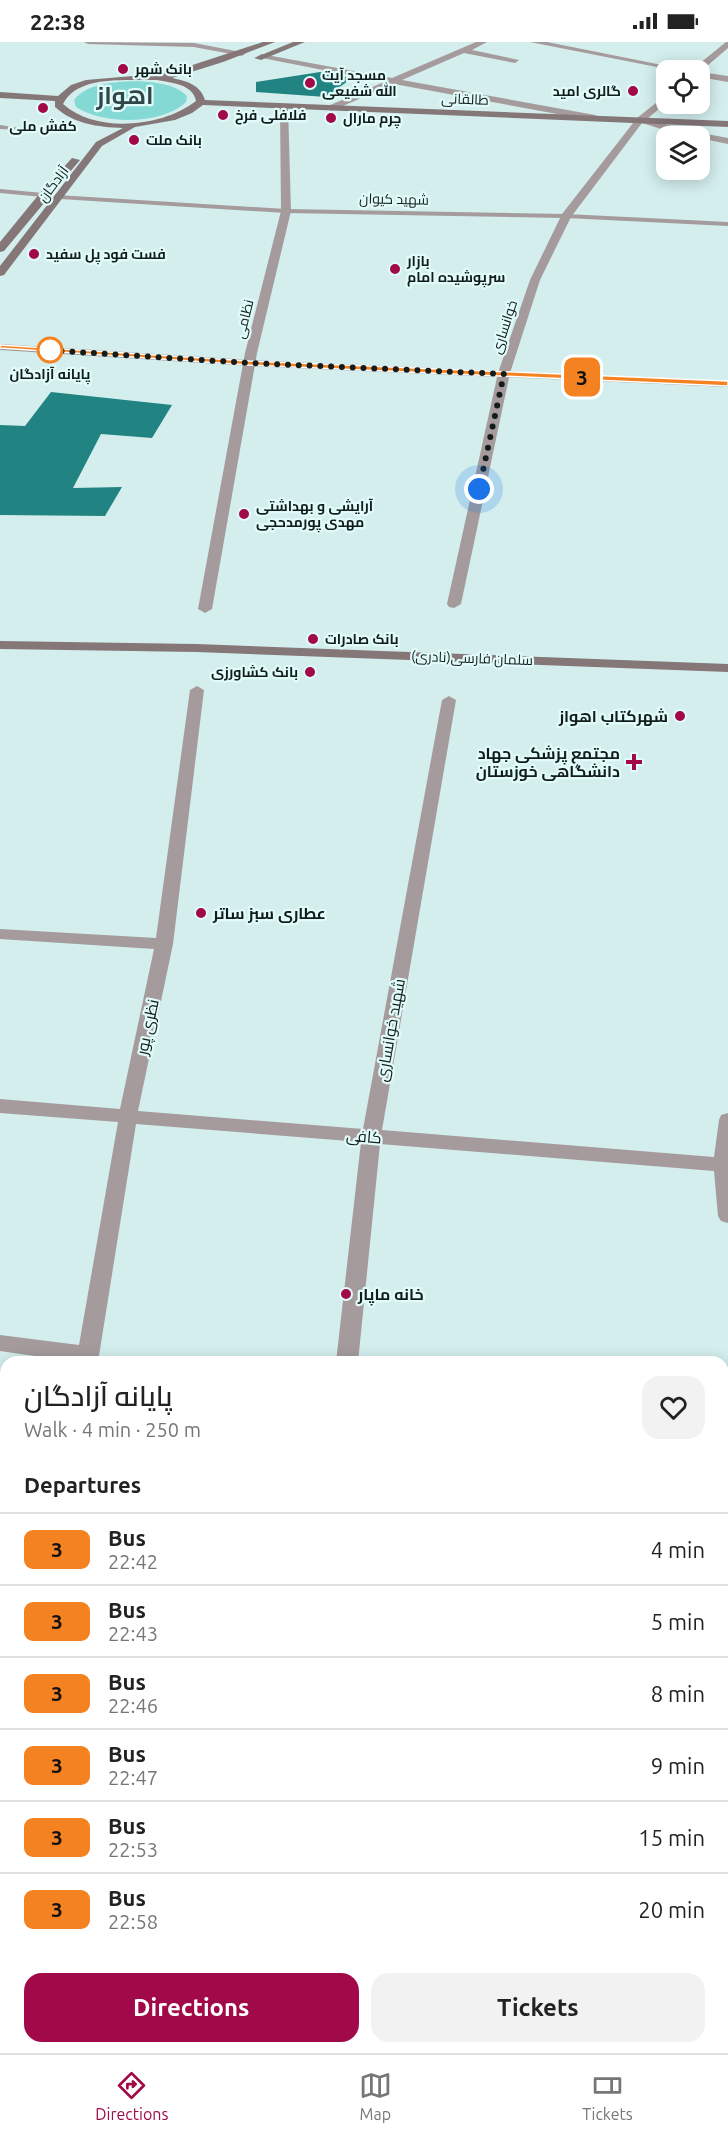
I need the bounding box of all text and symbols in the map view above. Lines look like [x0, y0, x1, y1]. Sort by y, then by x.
text: 22:38 [30, 9, 85, 34]
map controls [656, 60, 710, 180]
button: locate [656, 60, 710, 114]
place label: بانک شهر [134, 61, 192, 78]
marker: بانک شهر [116, 62, 130, 76]
place label: مسجد آیت الله شفیعی [322, 67, 397, 100]
marker: مسجد آیت الله شفیعی [303, 76, 317, 90]
district label: اهواز [96, 82, 153, 110]
place label: گالری امید [553, 83, 621, 100]
marker: گالری امید [626, 84, 640, 98]
street label: طالقانی [441, 90, 489, 108]
marker: کفش ملی [36, 101, 50, 115]
place label: فلافلی فرخ [235, 107, 307, 125]
marker: فلافلی فرخ [216, 108, 230, 122]
place label: چرم مارال [343, 110, 401, 129]
marker: چرم مارال [324, 111, 338, 125]
place label: کفش ملی [9, 118, 77, 135]
button: layers [656, 126, 710, 180]
place label: بانک ملت [146, 132, 202, 148]
marker: بانک ملت [127, 133, 141, 147]
street label: آزادگان [34, 163, 72, 205]
street label: شهید کیوان [359, 190, 429, 208]
place label: فست فود پل سفید [46, 246, 166, 265]
marker: فست فود پل سفید [27, 247, 41, 261]
place label: بازار سرپوشیده امام [406, 253, 505, 288]
marker: بازار سرپوشیده امام [388, 262, 402, 276]
street label: نظامی [231, 298, 257, 340]
street label: خوانساری [488, 298, 520, 356]
marker: پایانه آزادگان [37, 337, 63, 363]
line badge: 3 [562, 358, 602, 396]
text: 3 [576, 365, 588, 389]
place label: پایانه آزادگان [10, 366, 90, 385]
your location [464, 474, 494, 504]
place label: آرایشی و بهداشتی مهدی پورمدحجی [256, 498, 374, 533]
marker: آرایشی و بهداشتی مهدی پورمدحجی [237, 507, 251, 521]
place label: بانک صادرات [325, 631, 399, 647]
marker: بانک صادرات [306, 632, 320, 646]
street label: سلمان فارسی(نادری) [411, 648, 533, 668]
place label: بانک کشاورزی [211, 664, 298, 681]
marker: بانک کشاورزی [303, 665, 317, 679]
place label: شهرکتاب اهواز [558, 707, 668, 726]
marker: شهرکتاب اهواز [673, 709, 687, 723]
place label: مجتمع پزشکی جهاد دانشگاهی خوزستان [476, 744, 620, 781]
marker: مجتمع پزشکی جهاد دانشگاهی خوزستان [625, 753, 643, 771]
place label: عطاری سبز ساتر [212, 904, 326, 923]
marker: عطاری سبز ساتر [194, 906, 208, 920]
street label: شهید خوانساری [372, 977, 410, 1083]
street label: نظری پور [132, 997, 165, 1058]
street label: کافی [345, 1125, 382, 1149]
place label: خانه ماپار [357, 1285, 424, 1306]
marker: خانه ماپار [339, 1287, 353, 1301]
button: heart [642, 1376, 705, 1439]
text: پایانه آزادگان [24, 1380, 173, 1411]
text: Walk · 4 min · 250 m [24, 1418, 201, 1441]
text: Departures [24, 1472, 141, 1497]
text: Bus [108, 1525, 146, 1550]
text: 3 [51, 1537, 63, 1561]
text: 4 min [651, 1537, 705, 1562]
text: 22:42 [108, 1550, 158, 1573]
text: Bus [108, 1597, 146, 1622]
text: 3 [51, 1609, 63, 1633]
text: 5 min [651, 1609, 705, 1634]
text: 22:43 [108, 1622, 158, 1645]
text: Bus [108, 1669, 146, 1694]
text: 3 [51, 1681, 63, 1705]
text: 8 min [651, 1681, 705, 1706]
text: 22:46 [108, 1694, 158, 1717]
text: Bus [108, 1741, 146, 1766]
text: 3 [51, 1753, 63, 1777]
text: 9 min [651, 1753, 705, 1778]
text: 22:47 [108, 1766, 158, 1789]
text: Bus [108, 1813, 146, 1838]
text: 3 [51, 1825, 63, 1849]
text: 15 min [638, 1825, 705, 1850]
text: 22:53 [108, 1838, 158, 1861]
text: Bus [108, 1885, 146, 1910]
text: 3 [51, 1897, 63, 1921]
text: 20 min [638, 1897, 705, 1922]
text: 22:58 [108, 1910, 158, 1933]
button: Directions [24, 1973, 359, 2042]
button: Tickets [371, 1973, 705, 2042]
tab: Directions [95, 2069, 168, 2123]
tab: Map [359, 2069, 392, 2123]
tab: Tickets [582, 2069, 633, 2123]

